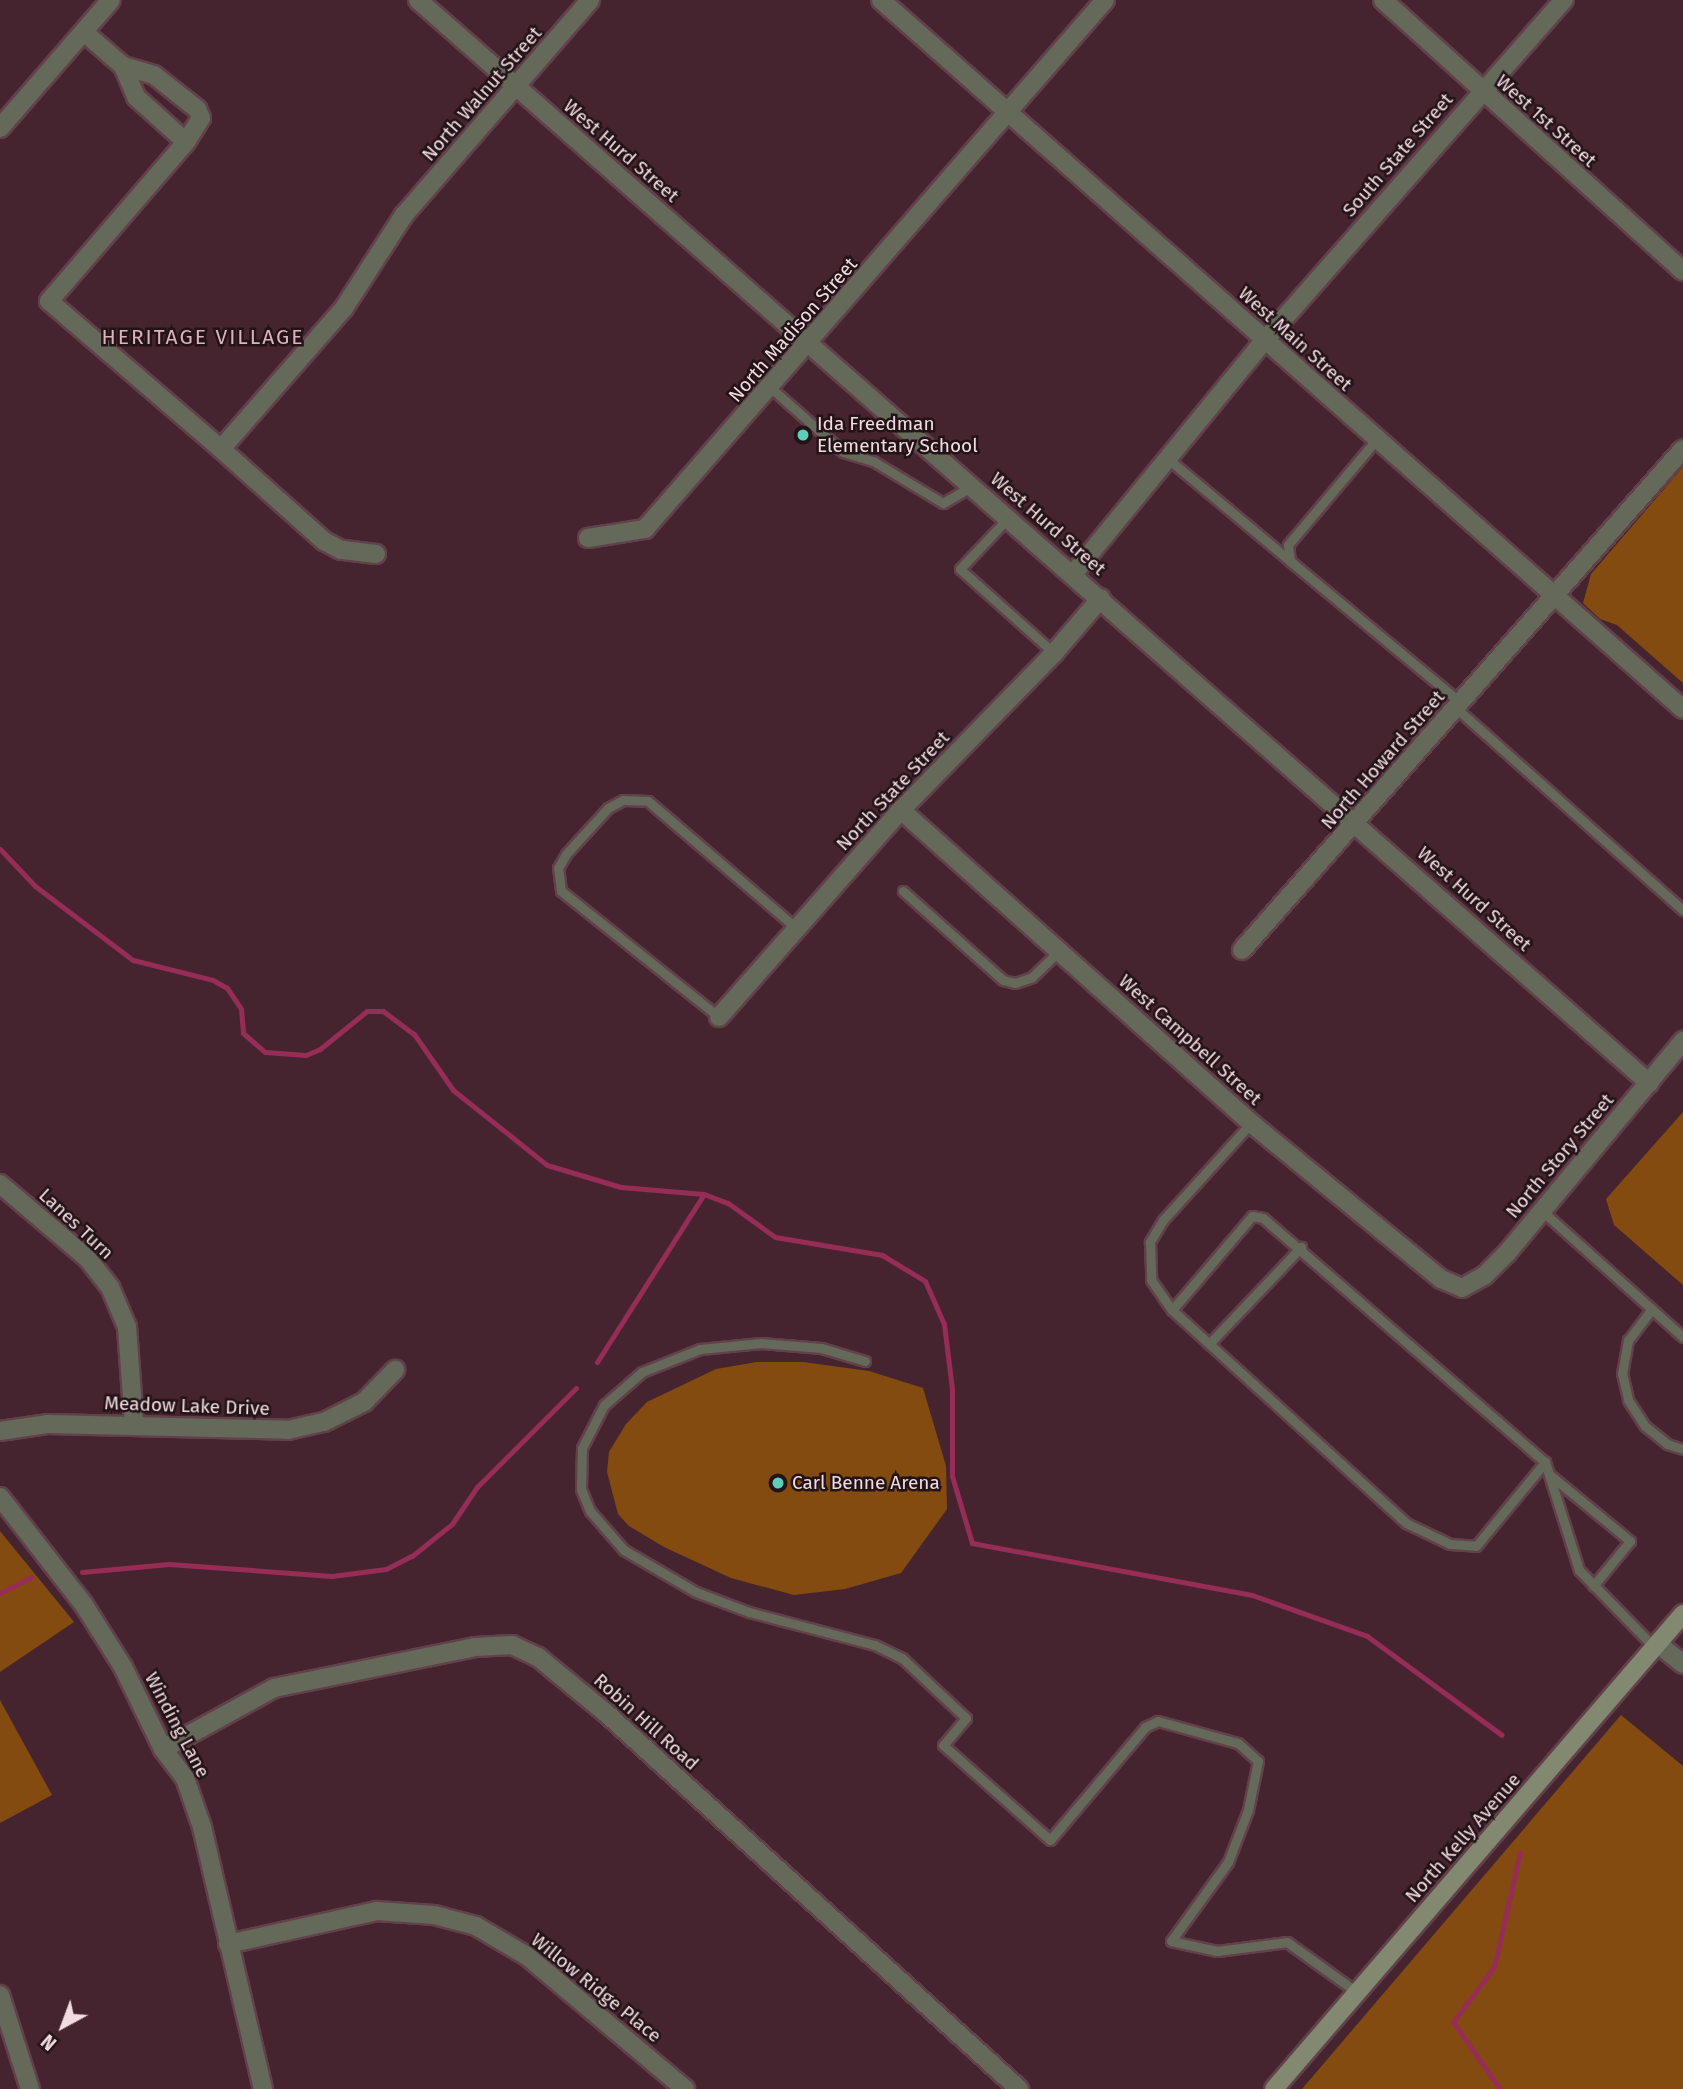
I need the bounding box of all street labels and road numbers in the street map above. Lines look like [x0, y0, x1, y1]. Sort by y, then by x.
street label: North Walnut Street [417, 22, 547, 166]
street label: West 1st Street [1491, 70, 1601, 172]
street label: South State Street [1338, 88, 1458, 222]
street label: West Hurd Street [559, 95, 683, 207]
street label: North Madison Street [724, 253, 862, 407]
street label: West Main Street [1234, 282, 1356, 396]
street label: West Hurd Street [986, 468, 1110, 580]
street label: North Howard Street [1316, 686, 1450, 834]
street label: North State Street [832, 726, 954, 856]
street label: West Hurd Street [1412, 842, 1536, 956]
street label: West Campbell Street [1114, 970, 1266, 1110]
street label: North Story Street [1501, 1089, 1619, 1223]
street label: Lanes Turn [34, 1184, 118, 1264]
street label: Meadow Lake Drive [104, 1392, 270, 1420]
street label: Winding Lane [140, 1668, 214, 1782]
street label: Robin Hill Road [589, 1669, 703, 1775]
street label: North Kelly Avenue [1401, 1769, 1525, 1907]
street label: Willow Ridge Place [526, 1929, 666, 2047]

